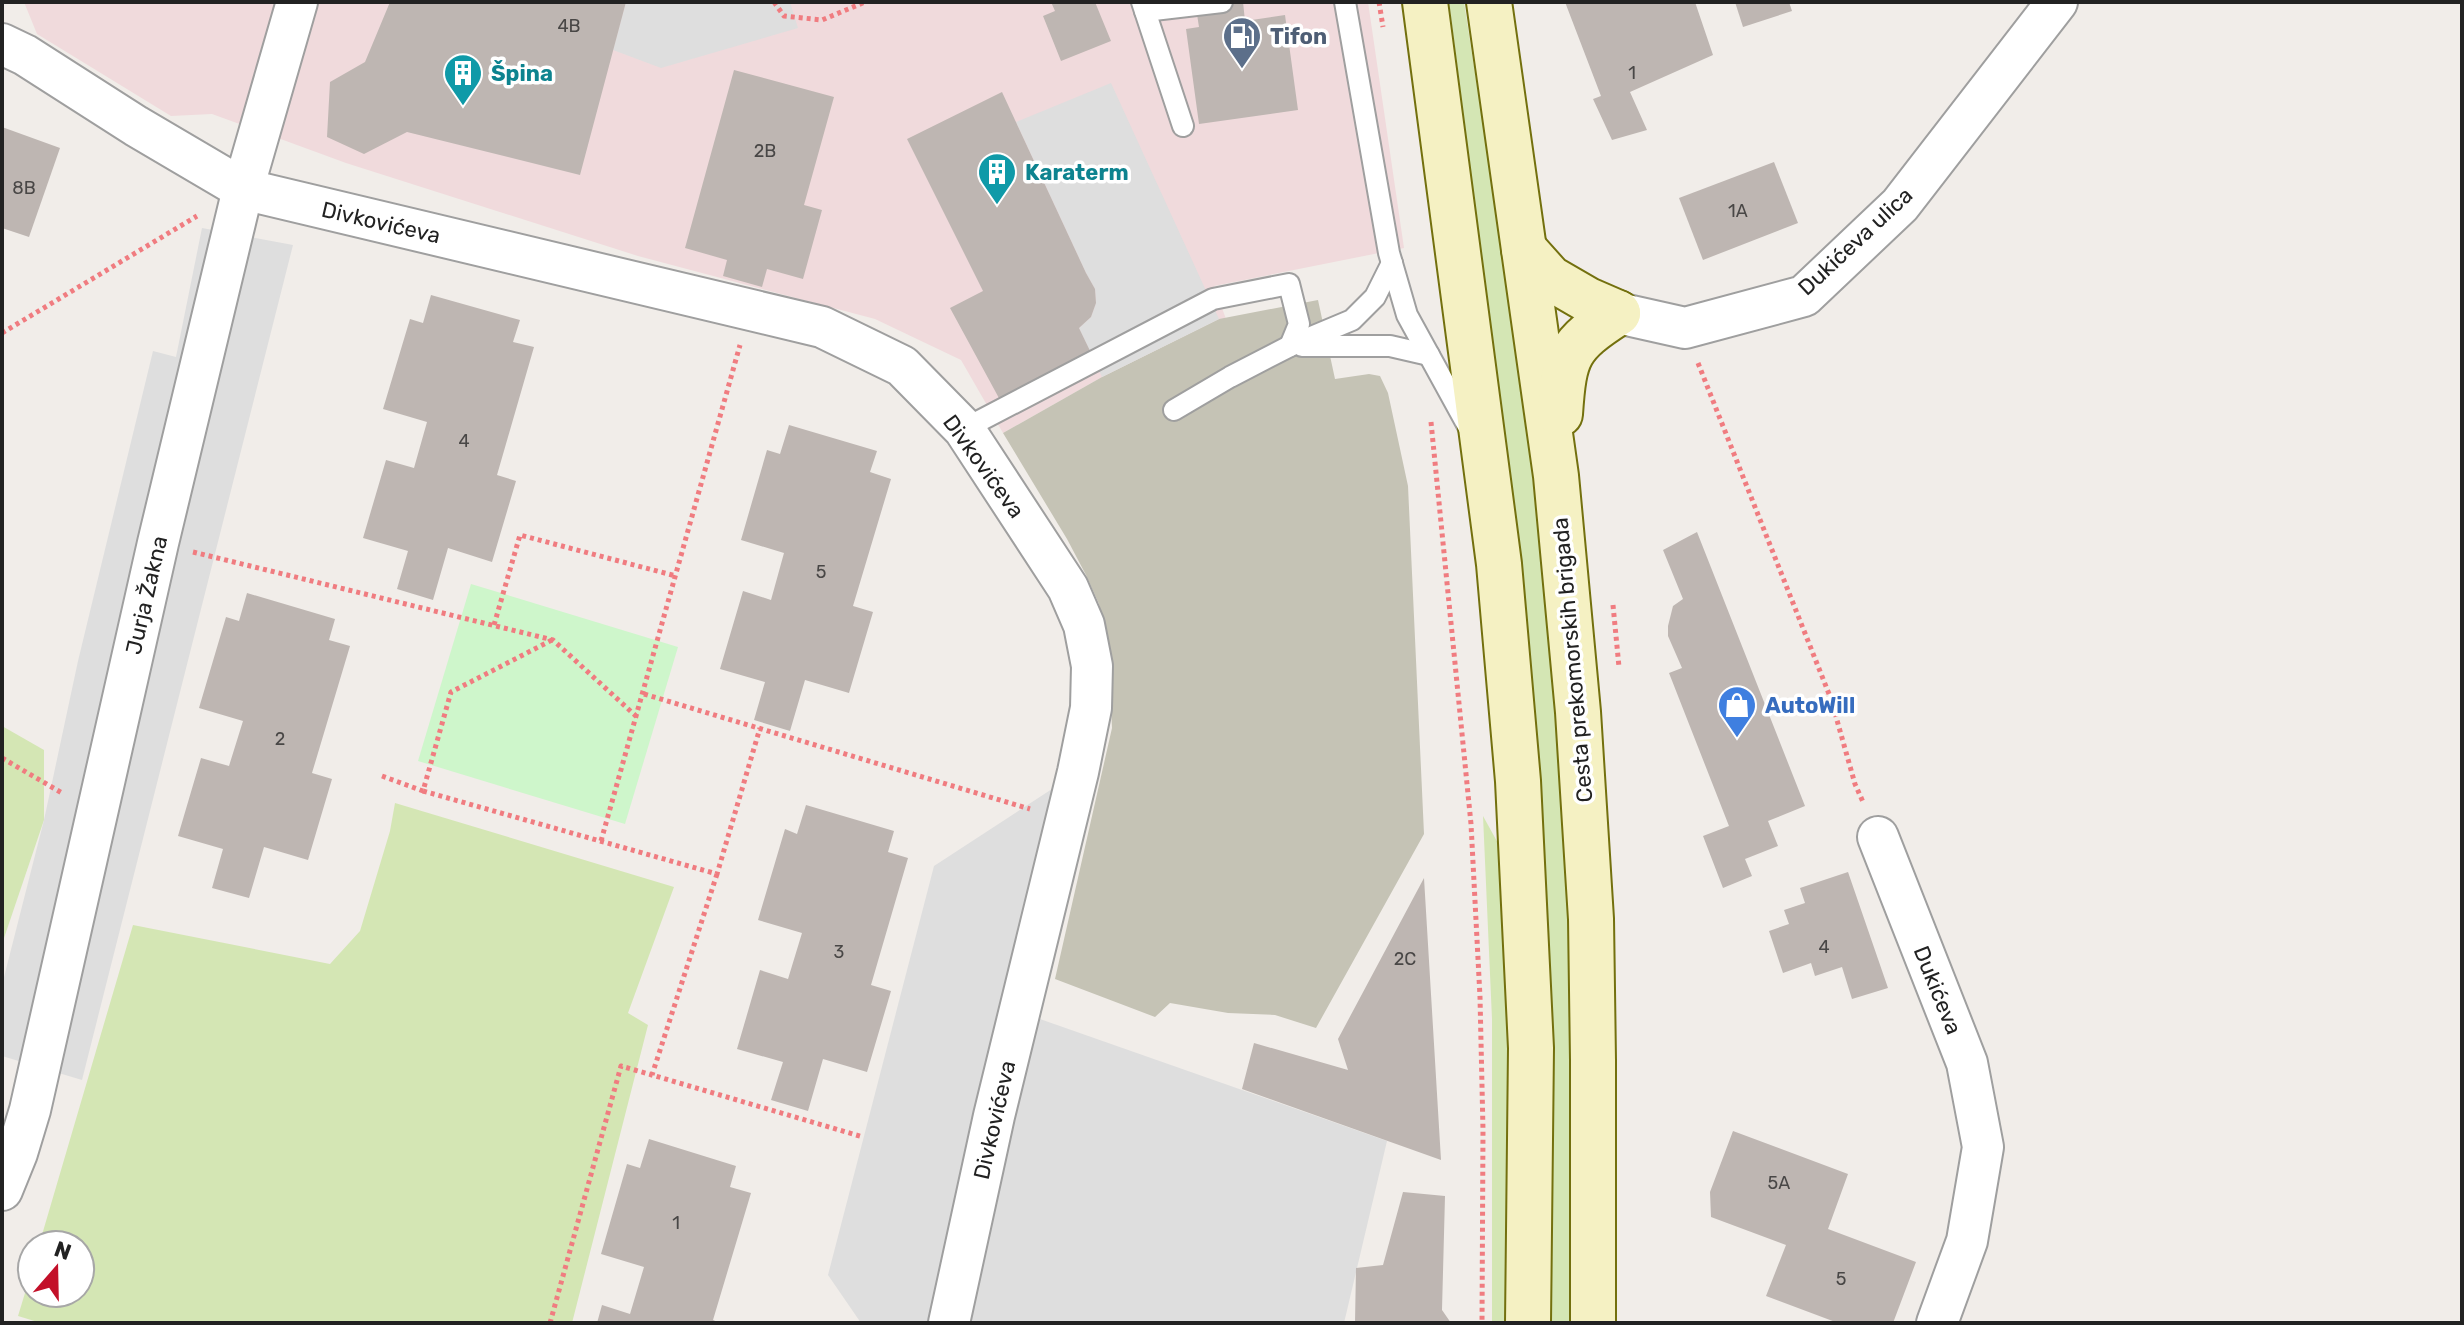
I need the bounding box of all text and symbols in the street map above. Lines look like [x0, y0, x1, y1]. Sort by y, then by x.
house number: 4B [557, 15, 581, 37]
fuel station icon: Tifon [1221, 15, 1263, 70]
place label: Tifon [1270, 23, 1327, 50]
building icon: Špina [442, 52, 484, 107]
place label: Špina [491, 60, 553, 87]
house number: 1 [1628, 62, 1636, 84]
house number: 2B [754, 140, 776, 162]
building icon: Karaterm [976, 151, 1018, 206]
place label: Karaterm [1025, 159, 1129, 186]
house number: 8B [12, 177, 36, 199]
street label: Dukićeva ulica [1793, 181, 1918, 301]
street label: Divkovićeva [319, 196, 443, 249]
house number: 1A [1728, 200, 1748, 222]
street label: Divkovićeva [937, 409, 1030, 523]
house number: 4 [458, 430, 470, 452]
street label: Cesta prekomorskih brigada [1547, 516, 1598, 804]
street label: Jurja Žakna [120, 533, 173, 657]
house number: 5 [816, 561, 826, 583]
shop icon: AutoWill [1716, 684, 1758, 739]
place label: AutoWill [1765, 692, 1855, 719]
house number: 2 [275, 728, 285, 750]
house number: 4 [1818, 936, 1830, 958]
house number: 3 [834, 941, 844, 963]
street label: Dukićeva [1908, 942, 1967, 1038]
house number: 2C [1394, 948, 1416, 970]
street label: Divkovićeva [968, 1058, 1021, 1182]
house number: 5A [1768, 1172, 1790, 1194]
house number: 1 [672, 1212, 680, 1234]
north arrow [16, 1229, 96, 1309]
text: N [51, 1235, 75, 1266]
house number: 5 [1836, 1268, 1846, 1290]

